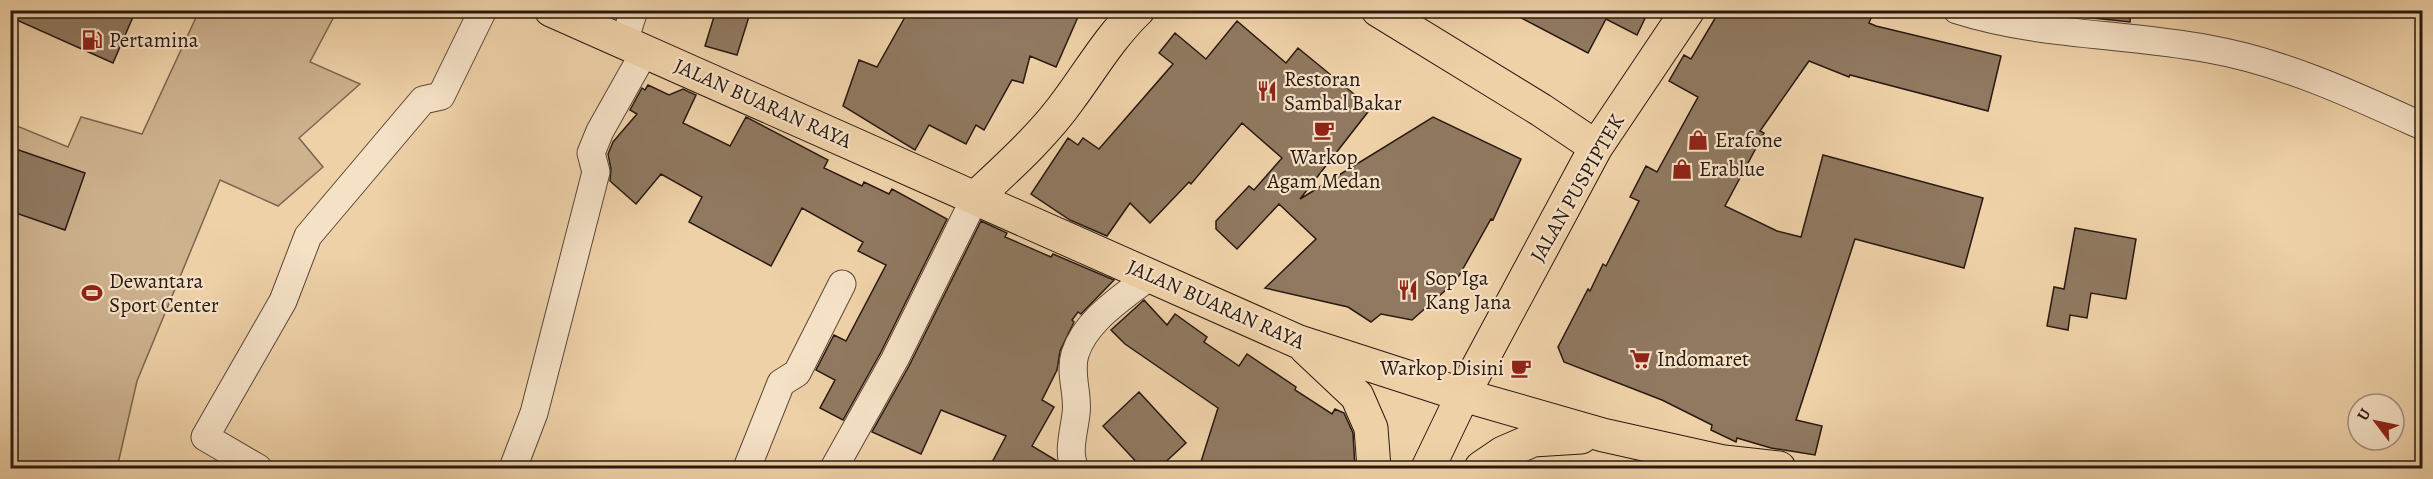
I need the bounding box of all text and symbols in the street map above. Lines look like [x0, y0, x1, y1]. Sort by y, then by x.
place label: Pertamina [109, 26, 199, 54]
fuel station icon: Pertamina [80, 28, 104, 52]
street label: JALAN BUARAN RAYA [670, 51, 857, 155]
place label: Restoran Sambal Bakar [1284, 65, 1402, 117]
restaurant icon: Restoran Sambal Bakar [1255, 79, 1279, 103]
street label: JALAN PUSPIPTEK [1523, 109, 1631, 267]
cafe icon: Warkop Agam Medan [1312, 118, 1336, 142]
place label: Erafone [1715, 126, 1782, 154]
shop icon: Erafone [1686, 128, 1710, 152]
place label: Warkop Agam Medan [1266, 143, 1381, 195]
place label: Erablue [1699, 155, 1765, 183]
shop icon: Erablue [1670, 157, 1694, 181]
street label: JALAN BUARAN RAYA [1123, 252, 1310, 356]
place label: Sop Iga Kang Jana [1425, 264, 1511, 316]
place label: Dewantara Sport Center [109, 267, 219, 319]
restaurant icon: Sop Iga Kang Jana [1396, 278, 1420, 302]
sports icon: Dewantara Sport Center [80, 281, 104, 305]
place label: Indomaret [1657, 345, 1749, 373]
supermarket icon: Indomaret [1628, 347, 1652, 371]
place label: Warkop Disini [1379, 354, 1504, 382]
cafe icon: Warkop Disini [1509, 356, 1533, 380]
north arrow [2346, 392, 2406, 452]
text: U [2352, 404, 2376, 425]

